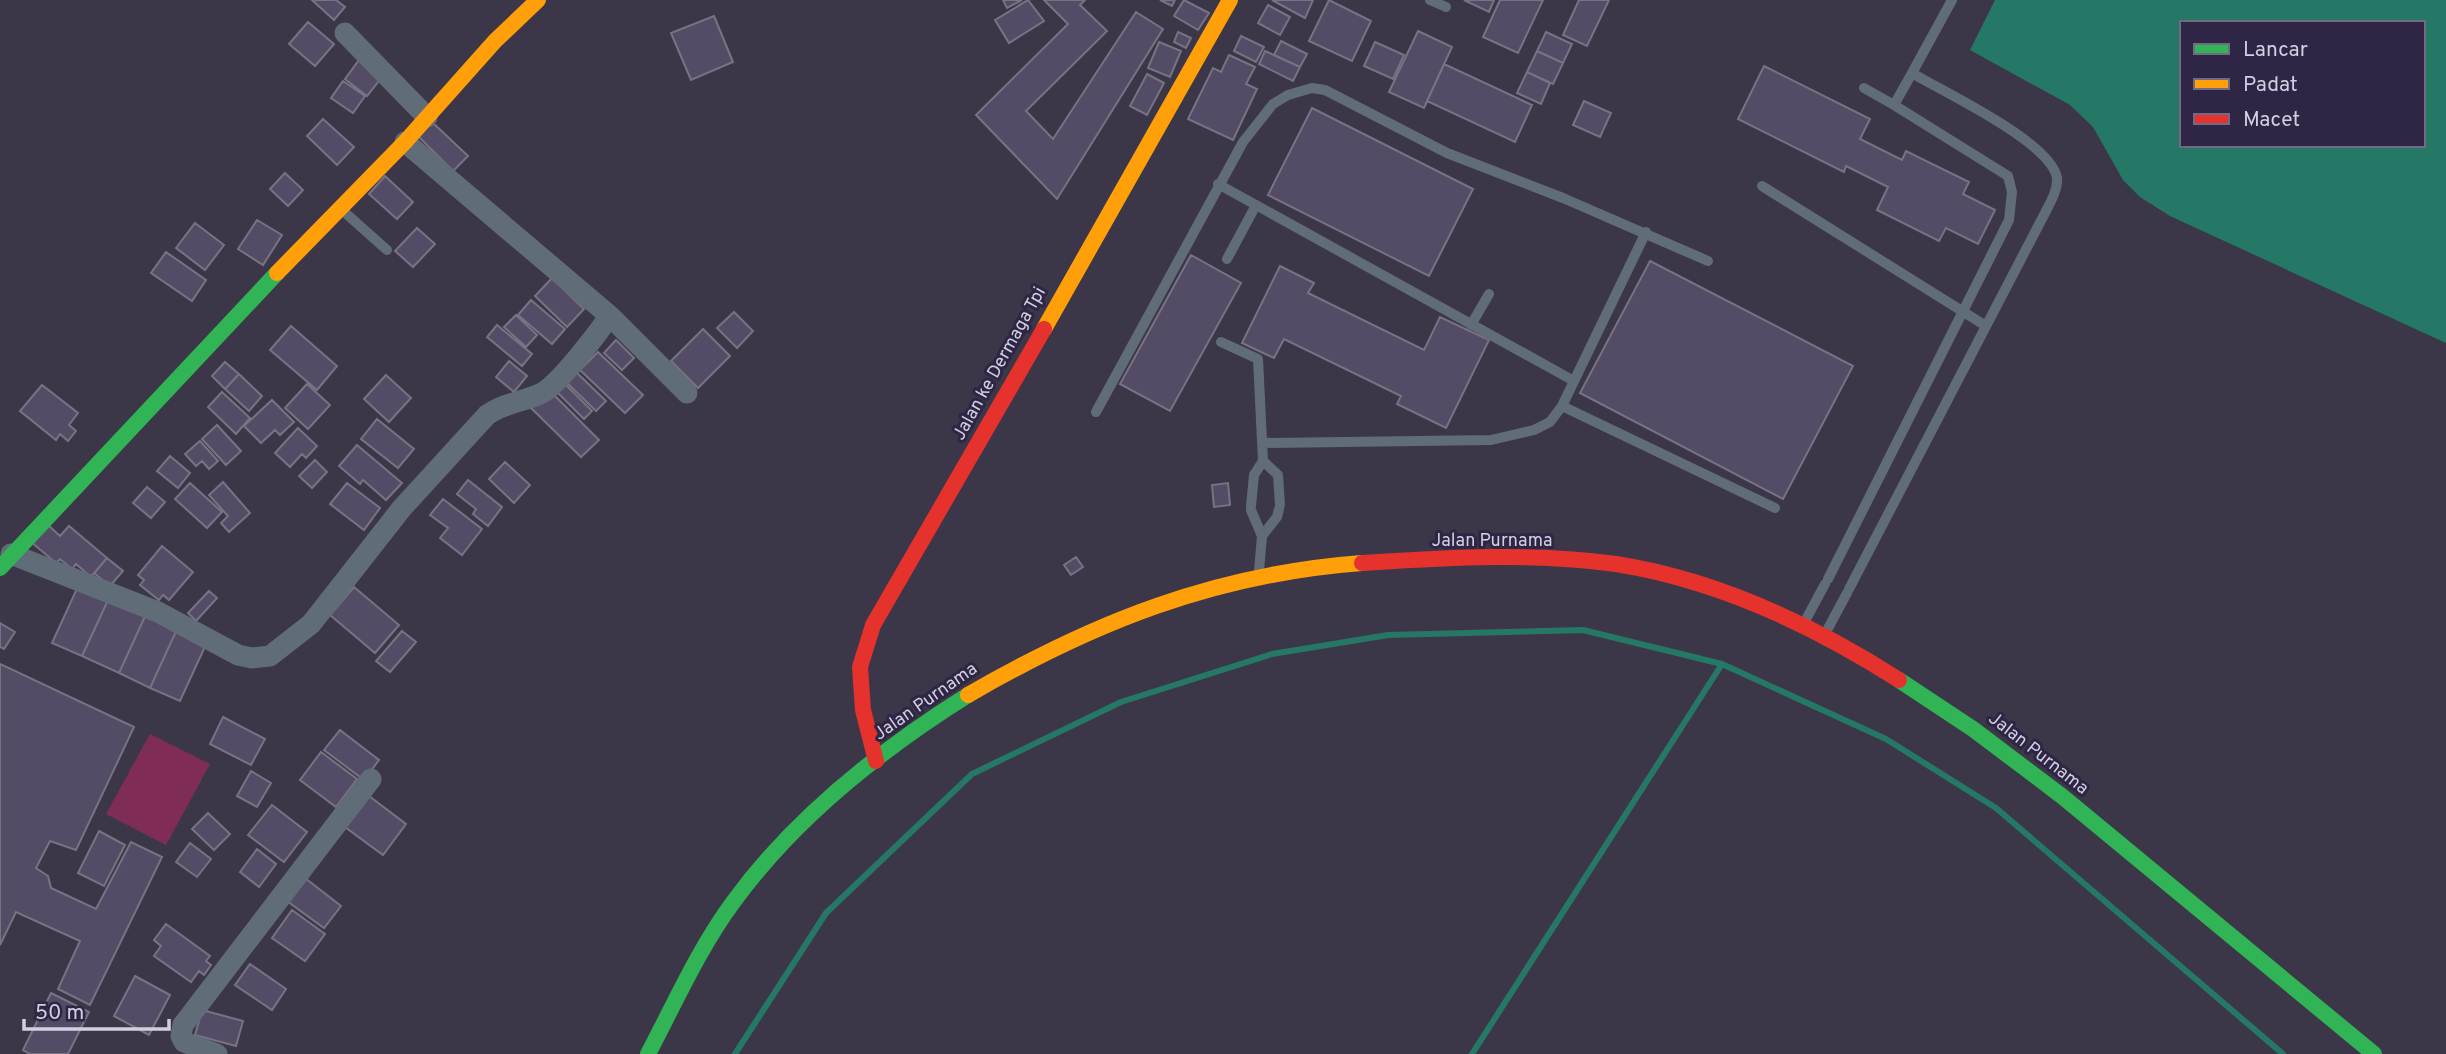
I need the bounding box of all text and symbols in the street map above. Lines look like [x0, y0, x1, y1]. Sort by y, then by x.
legend [2180, 21, 2425, 147]
text: Lancar [2243, 37, 2308, 64]
text: Padat [2243, 72, 2298, 99]
text: Macet [2243, 107, 2300, 134]
street label: Jalan ke Dermaga Tpi [948, 283, 1052, 445]
street label: Jalan Purnama [1431, 530, 1553, 553]
street label: Jalan Purnama [870, 658, 982, 746]
street label: Jalan Purnama [1983, 708, 2093, 800]
scale bar [24, 988, 170, 1032]
text: 50 m [35, 1000, 84, 1027]

